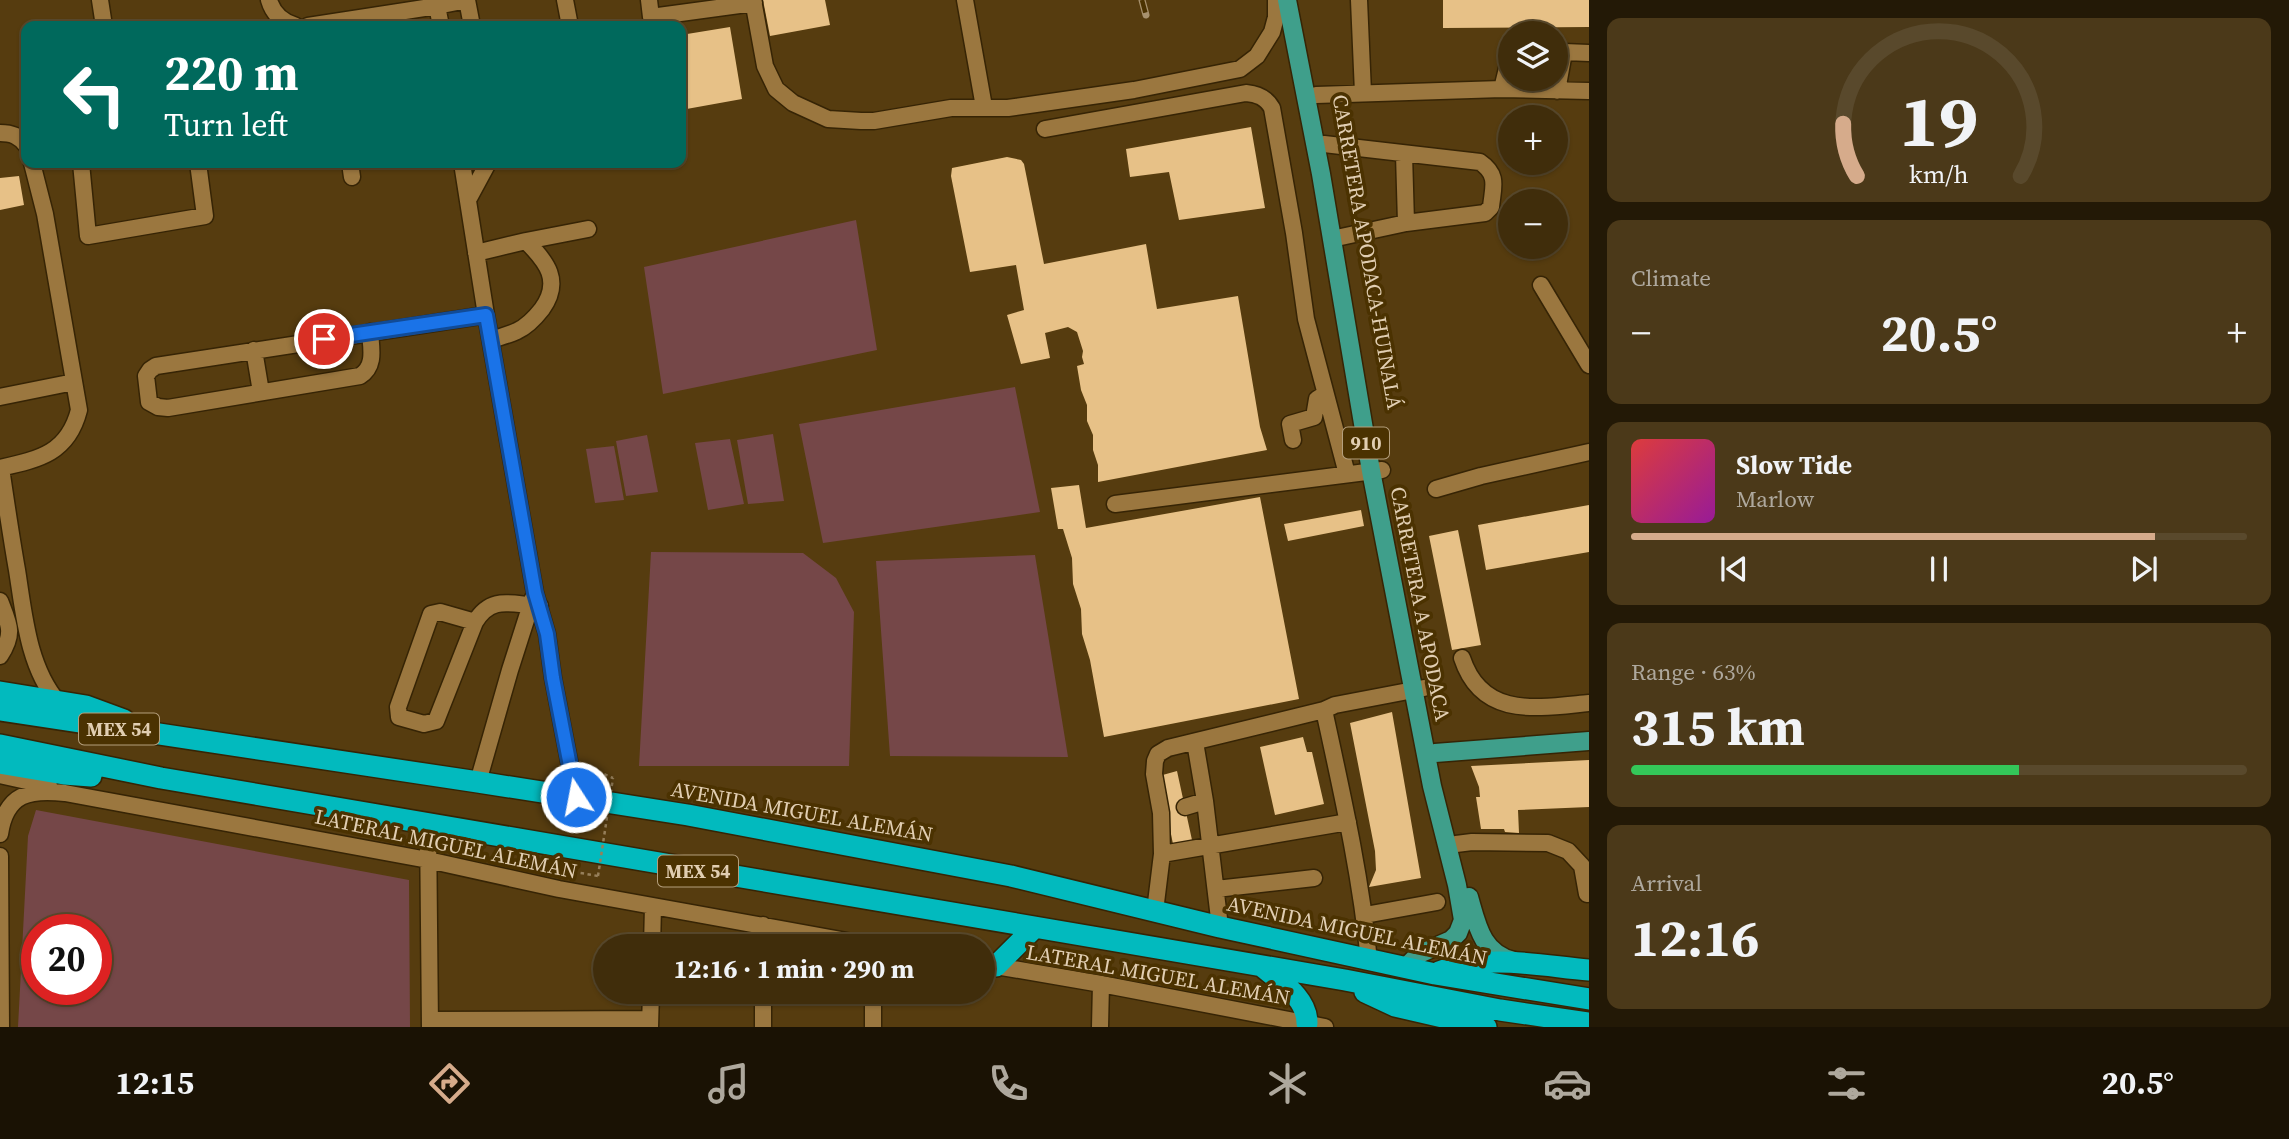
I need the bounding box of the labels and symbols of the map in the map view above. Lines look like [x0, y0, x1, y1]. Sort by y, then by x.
street label: CARRETERA APODACA-HUINALÁ [1325, 92, 1410, 412]
pin [294, 309, 354, 369]
road number: 910 [1343, 428, 1389, 458]
street label: CARRETERA A APODACA [1384, 484, 1457, 724]
road number: MEX 54 [79, 714, 159, 744]
position arrow [539, 760, 613, 834]
street label: AVENIDA MIGUEL ALEMÁN [669, 774, 935, 849]
street label: LATERAL MIGUEL ALEMÁN [312, 802, 580, 885]
road number: MEX 54 [658, 856, 738, 886]
street label: AVENIDA MIGUEL ALEMÁN [1224, 889, 1490, 972]
speed limit sign: 20 [21, 914, 112, 1005]
street label: LATERAL MIGUEL ALEMÁN [1024, 937, 1292, 1012]

